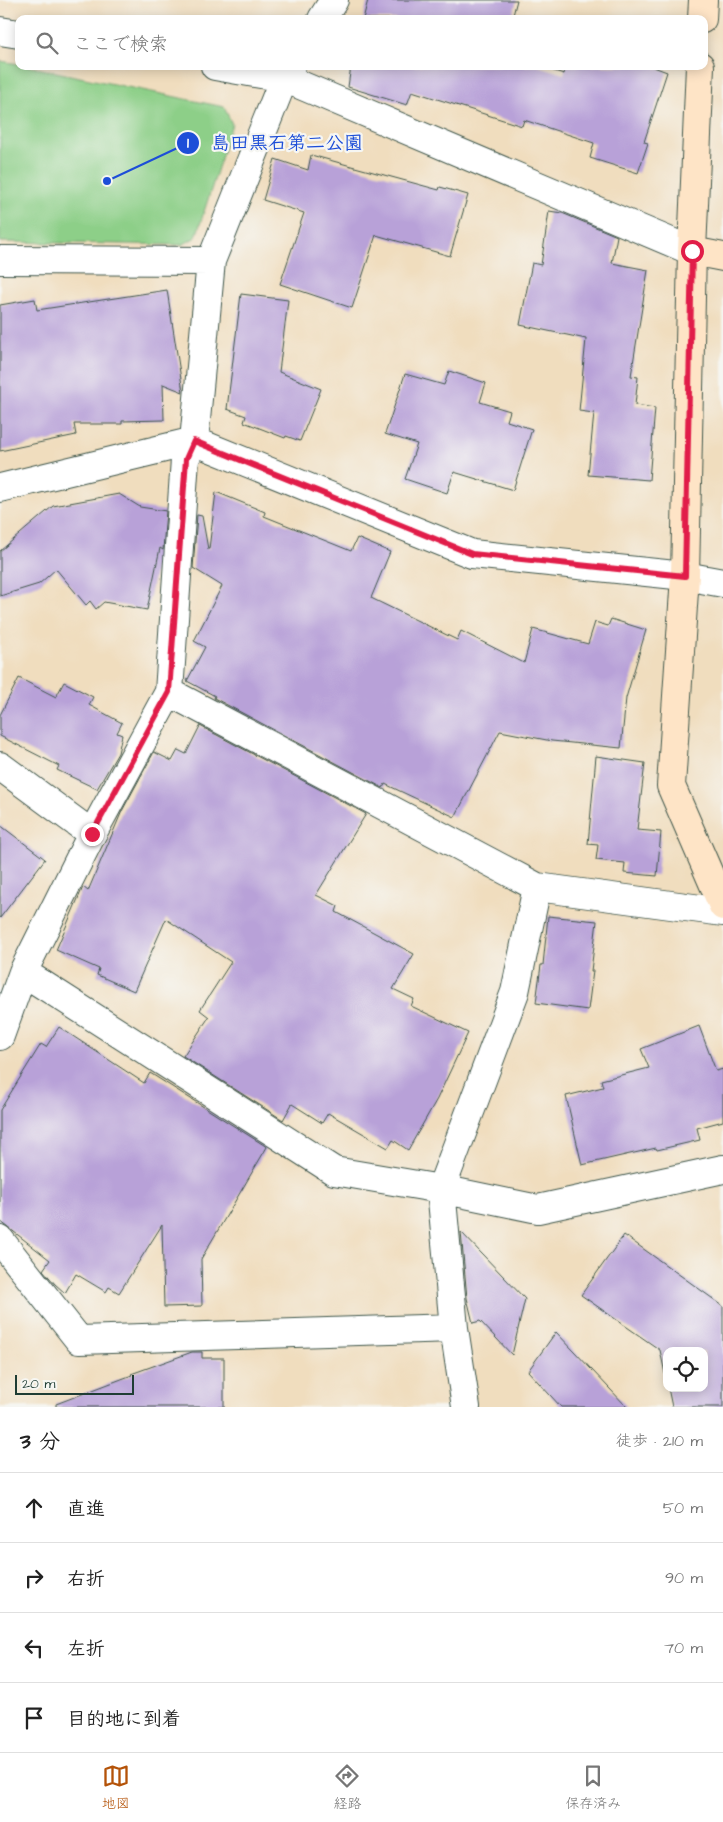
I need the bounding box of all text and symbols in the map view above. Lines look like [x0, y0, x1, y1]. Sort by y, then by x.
search box [15, 15, 708, 70]
icon: search [33, 29, 61, 57]
text: ここで検索 [73, 31, 168, 58]
callout: 島田黒石第二公園 [176, 126, 373, 160]
text: 島田黒石第二公園 [211, 130, 363, 157]
text: 1 [187, 133, 189, 154]
route start [681, 240, 704, 263]
route end [81, 823, 104, 846]
map controls [663, 1347, 708, 1392]
button: locate [663, 1347, 708, 1392]
scale bar [15, 1372, 134, 1395]
text: 20 m [22, 1374, 55, 1394]
text: 3 分 [20, 1427, 60, 1456]
text: 徒歩 · 210 m [616, 1430, 703, 1452]
icon: ahead [20, 1494, 48, 1522]
text: 直進 [67, 1496, 105, 1523]
text: 50 m [663, 1497, 703, 1519]
icon: right [20, 1564, 48, 1592]
text: 右折 [67, 1566, 105, 1593]
text: 90 m [665, 1567, 703, 1589]
icon: left [20, 1634, 48, 1662]
text: 左折 [67, 1636, 105, 1663]
text: 70 m [664, 1637, 703, 1659]
icon: arrive [20, 1704, 48, 1732]
text: 目的地に到着 [67, 1706, 181, 1733]
tab: 地図 [102, 1762, 130, 1814]
tab: 経路 [333, 1762, 361, 1814]
tab: 保存済み [565, 1762, 621, 1814]

